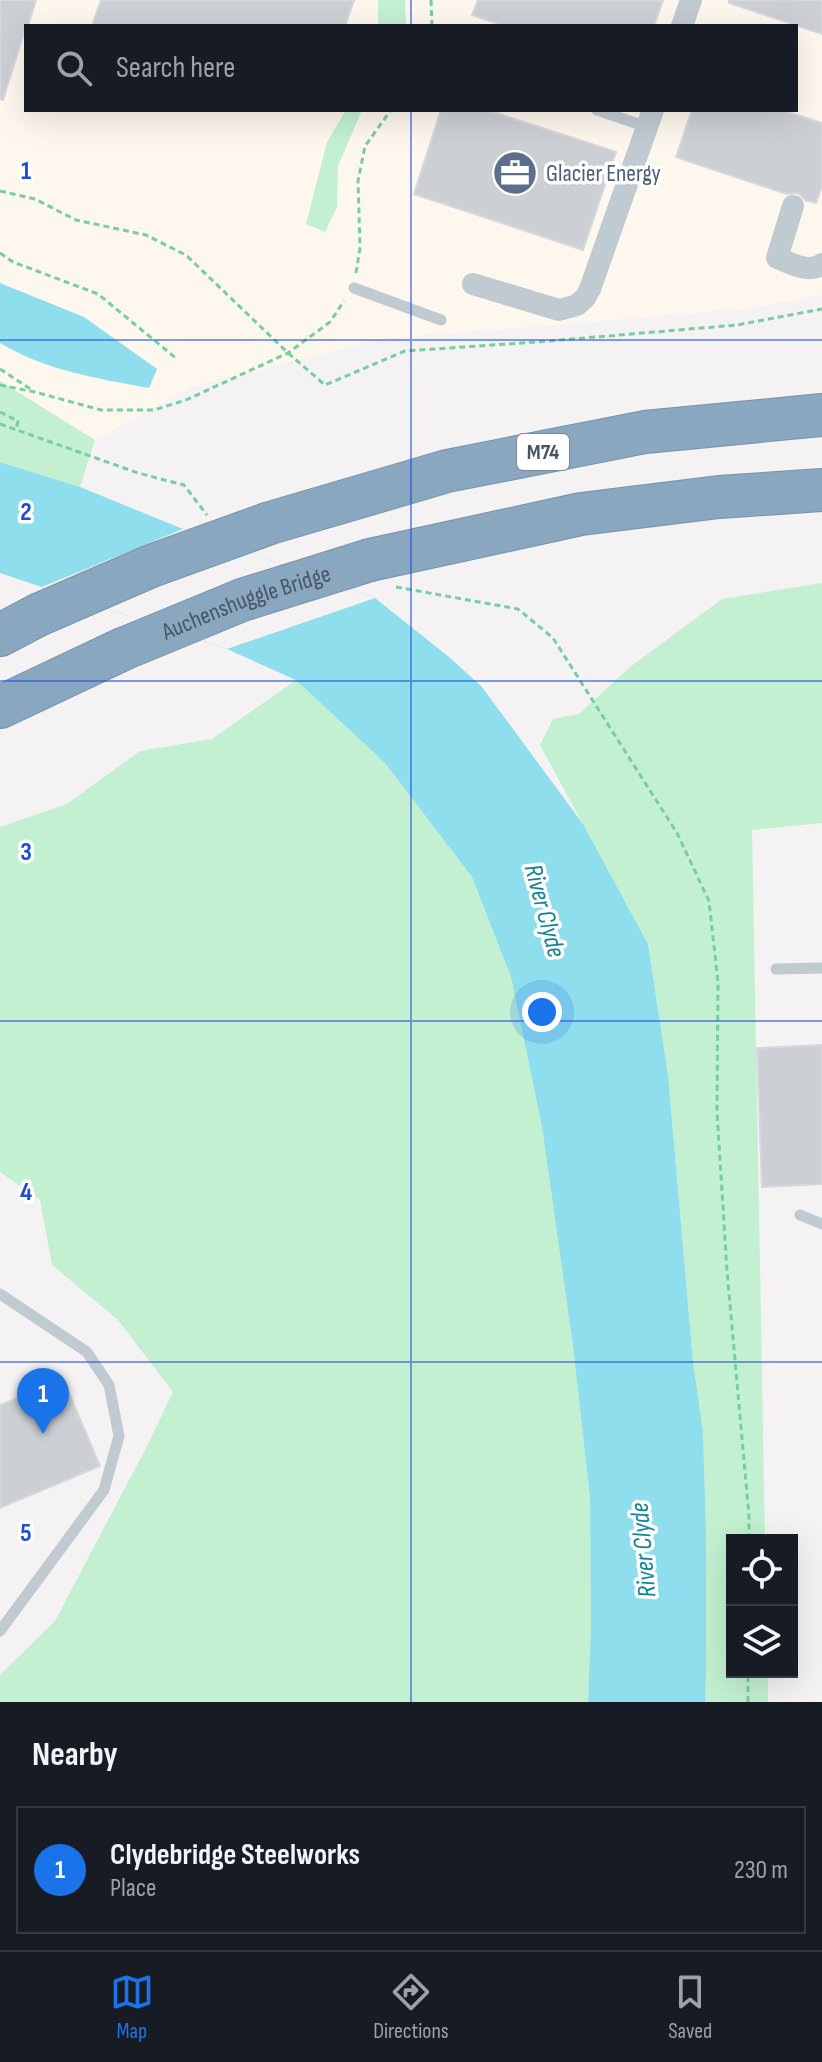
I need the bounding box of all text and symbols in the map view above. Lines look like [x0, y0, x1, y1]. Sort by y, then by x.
search box [24, 24, 798, 112]
icon: search [52, 46, 96, 90]
text: Search here [116, 50, 235, 86]
office icon: Glacier Energy [491, 149, 539, 197]
text: 1 [21, 156, 31, 187]
place label: Glacier Energy [546, 159, 661, 188]
road number: M74 [517, 434, 569, 470]
text: 2 [20, 497, 32, 528]
street label: Auchenshuggle Bridge [157, 559, 334, 646]
text: 3 [20, 837, 32, 868]
water label: River Clyde [517, 861, 571, 961]
your location [522, 992, 562, 1032]
text: 4 [20, 1177, 32, 1208]
pin: 1 [17, 1368, 69, 1434]
water label: River Clyde [624, 1501, 664, 1599]
text: 5 [20, 1518, 32, 1549]
map controls [726, 1534, 798, 1678]
button: locate [726, 1534, 798, 1606]
button: layers [726, 1606, 798, 1678]
text: Nearby [32, 1734, 118, 1775]
text: Clydebridge Steelworks [110, 1837, 360, 1873]
text: 1 [55, 1855, 65, 1886]
text: 230 m [734, 1855, 788, 1886]
text: Place [110, 1873, 157, 1904]
tab: Map [110, 1970, 154, 2045]
tab: Directions [373, 1970, 449, 2045]
tab: Saved [668, 1970, 712, 2045]

